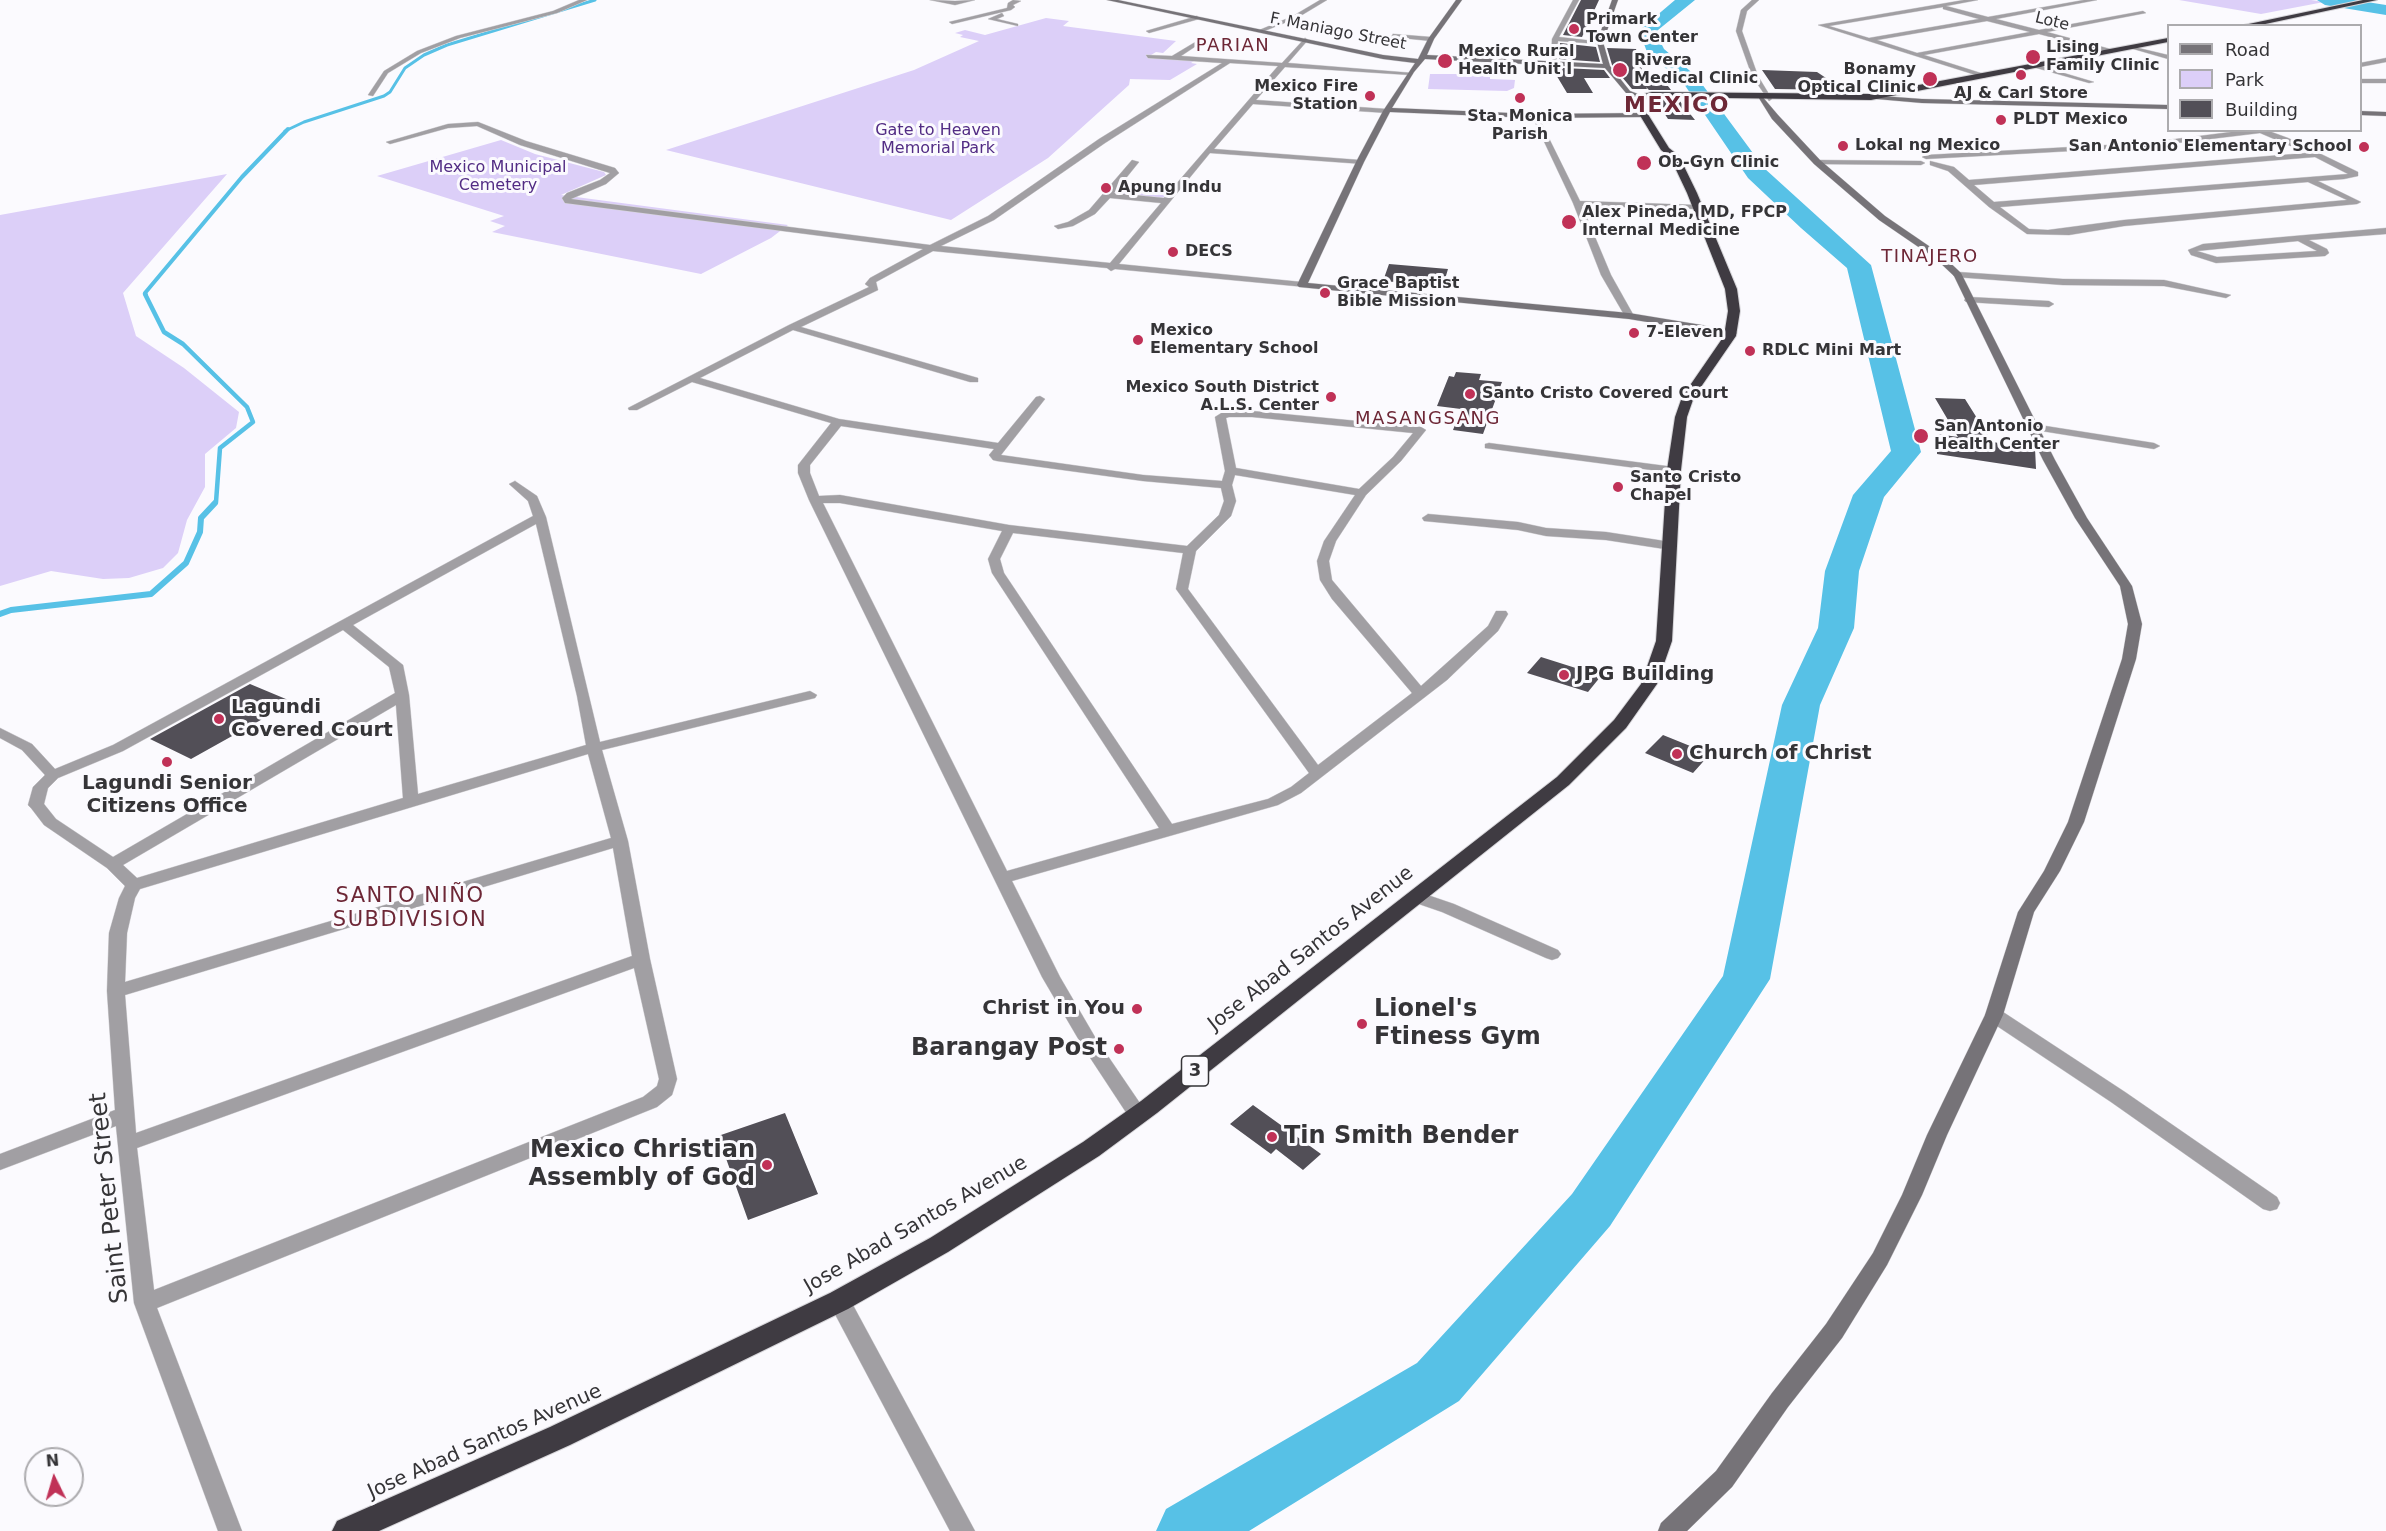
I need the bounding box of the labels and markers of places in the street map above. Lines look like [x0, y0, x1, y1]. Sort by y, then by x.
place label: Primark Town Center [1586, 10, 1698, 48]
marker: Primark Town Center [1567, 22, 1581, 36]
place label: Lising Family Clinic [2046, 38, 2160, 76]
place label: Mexico Rural Health Unit I [1458, 42, 1575, 80]
marker: Lising Family Clinic [2024, 48, 2042, 66]
place label: Rivera Medical Clinic [1634, 51, 1758, 89]
marker: Mexico Rural Health Unit I [1436, 52, 1454, 70]
place label: Bonamy Optical Clinic [1797, 60, 1916, 98]
marker: Rivera Medical Clinic [1611, 61, 1629, 79]
marker: AJ & Carl Store [2014, 68, 2028, 82]
marker: Bonamy Optical Clinic [1921, 70, 1939, 88]
place label: Mexico Fire Station [1254, 77, 1358, 115]
place label: AJ & Carl Store [1954, 84, 2088, 104]
marker: Mexico Fire Station [1363, 89, 1377, 103]
marker: Sta. Monica Parish [1513, 91, 1527, 105]
place label: Sta. Monica Parish [1467, 107, 1573, 145]
place label: PLDT Mexico [2013, 110, 2128, 130]
marker: PLDT Mexico [1994, 113, 2008, 127]
place label: Lokal ng Mexico [1855, 136, 2000, 156]
place label: San Antonio Elementary School [2068, 137, 2352, 157]
marker: Lokal ng Mexico [1836, 139, 1850, 153]
marker: San Antonio Elementary School [2357, 140, 2371, 154]
place label: Ob-Gyn Clinic [1658, 153, 1779, 173]
marker: Ob-Gyn Clinic [1635, 154, 1653, 172]
place label: Apung Indu [1118, 178, 1222, 198]
marker: Apung Indu [1099, 181, 1113, 195]
place label: Alex Pineda, MD, FPCP Internal Medicine [1582, 203, 1787, 241]
marker: Alex Pineda, MD, FPCP Internal Medicine [1560, 213, 1578, 231]
place label: DECS [1185, 242, 1233, 262]
marker: DECS [1166, 245, 1180, 259]
place label: Grace Baptist Bible Mission [1337, 274, 1459, 312]
marker: Grace Baptist Bible Mission [1318, 286, 1332, 300]
place label: Mexico Elementary School [1150, 321, 1318, 359]
place label: 7-Eleven [1646, 323, 1724, 343]
marker: 7-Eleven [1627, 326, 1641, 340]
marker: Mexico Elementary School [1131, 333, 1145, 347]
place label: RDLC Mini Mart [1762, 341, 1901, 361]
marker: RDLC Mini Mart [1743, 344, 1757, 358]
place label: Mexico South District A.L.S. Center [1125, 378, 1319, 416]
place label: Santo Cristo Covered Court [1482, 384, 1728, 404]
marker: Santo Cristo Covered Court [1463, 387, 1477, 401]
marker: Mexico South District A.L.S. Center [1324, 390, 1338, 404]
place label: San Antonio Health Center [1934, 417, 2060, 455]
marker: San Antonio Health Center [1912, 427, 1930, 445]
place label: Santo Cristo Chapel [1630, 468, 1741, 506]
marker: Santo Cristo Chapel [1611, 480, 1625, 494]
place label: JPG Building [1576, 663, 1714, 687]
marker: JPG Building [1557, 668, 1571, 682]
place label: Lagundi Covered Court [231, 696, 393, 743]
marker: Lagundi Covered Court [212, 712, 226, 726]
place label: Church of Christ [1689, 742, 1872, 766]
marker: Church of Christ [1670, 747, 1684, 761]
marker: Lagundi Senior Citizens Office [160, 755, 174, 769]
place label: Lagundi Senior Citizens Office [82, 772, 252, 819]
place label: Lionel's Ftiness Gym [1374, 996, 1541, 1052]
place label: Christ in You [982, 997, 1125, 1021]
marker: Christ in You [1130, 1002, 1144, 1016]
marker: Lionel's Ftiness Gym [1355, 1017, 1369, 1031]
place label: Barangay Post [911, 1035, 1107, 1063]
marker: Barangay Post [1112, 1042, 1126, 1056]
place label: Tin Smith Bender [1284, 1123, 1518, 1151]
marker: Tin Smith Bender [1265, 1130, 1279, 1144]
place label: Mexico Christian Assembly of God [529, 1137, 755, 1193]
marker: Mexico Christian Assembly of God [760, 1158, 774, 1172]

